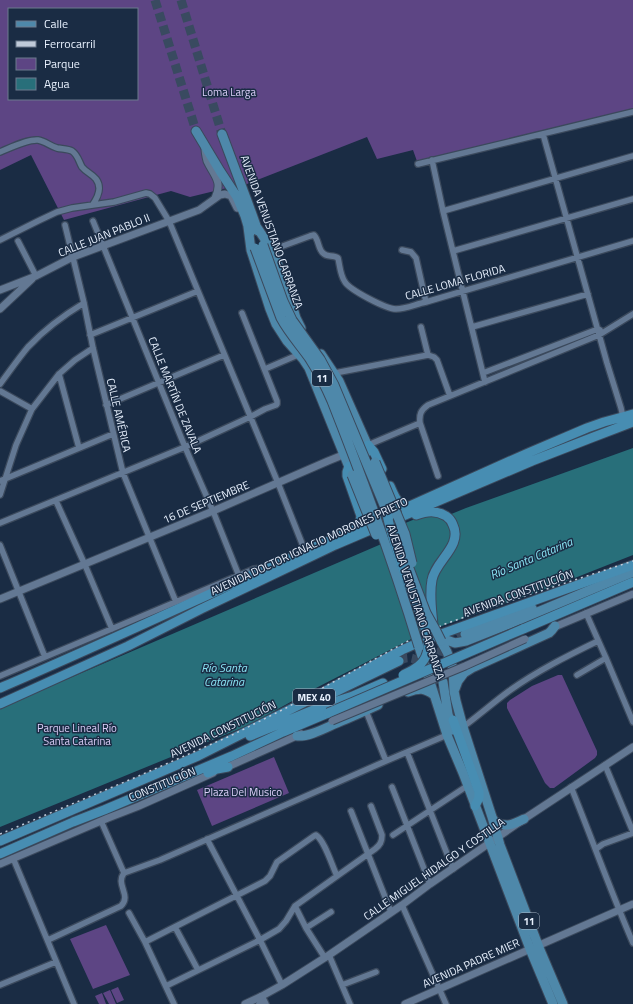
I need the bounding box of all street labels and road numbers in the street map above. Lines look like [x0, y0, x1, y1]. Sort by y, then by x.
street label: AVENIDA VENUSTIANO CARRANZA [237, 153, 307, 311]
street label: CALLE JUAN PABLO II [56, 209, 152, 261]
street label: CALLE LOMA FLORIDA [403, 260, 507, 304]
street label: CALLE MARTÍN DE ZAVALA [144, 334, 206, 456]
road number: 11 [312, 370, 332, 386]
street label: CALLE AMÉRICA [103, 376, 135, 454]
street label: 16 DE SEPTIEMBRE [160, 477, 252, 527]
street label: AVENIDA DOCTOR IGNACIO MORONES PRIETO [208, 493, 410, 599]
street label: AVENIDA VENUSTIANO CARRANZA [383, 522, 449, 682]
street label: AVENIDA CONSTITUCIÓN [461, 566, 575, 620]
road number: MEX 40 [293, 689, 335, 705]
street label: AVENIDA CONSTITUCIÓN [167, 696, 279, 762]
street label: CONSTITUCIÓN [126, 763, 198, 805]
street label: CALLE MIGUEL HIDALGO Y COSTILLA [360, 814, 508, 924]
road number: 11 [519, 913, 539, 929]
street label: AVENIDA PADRE MIER [420, 934, 522, 992]

